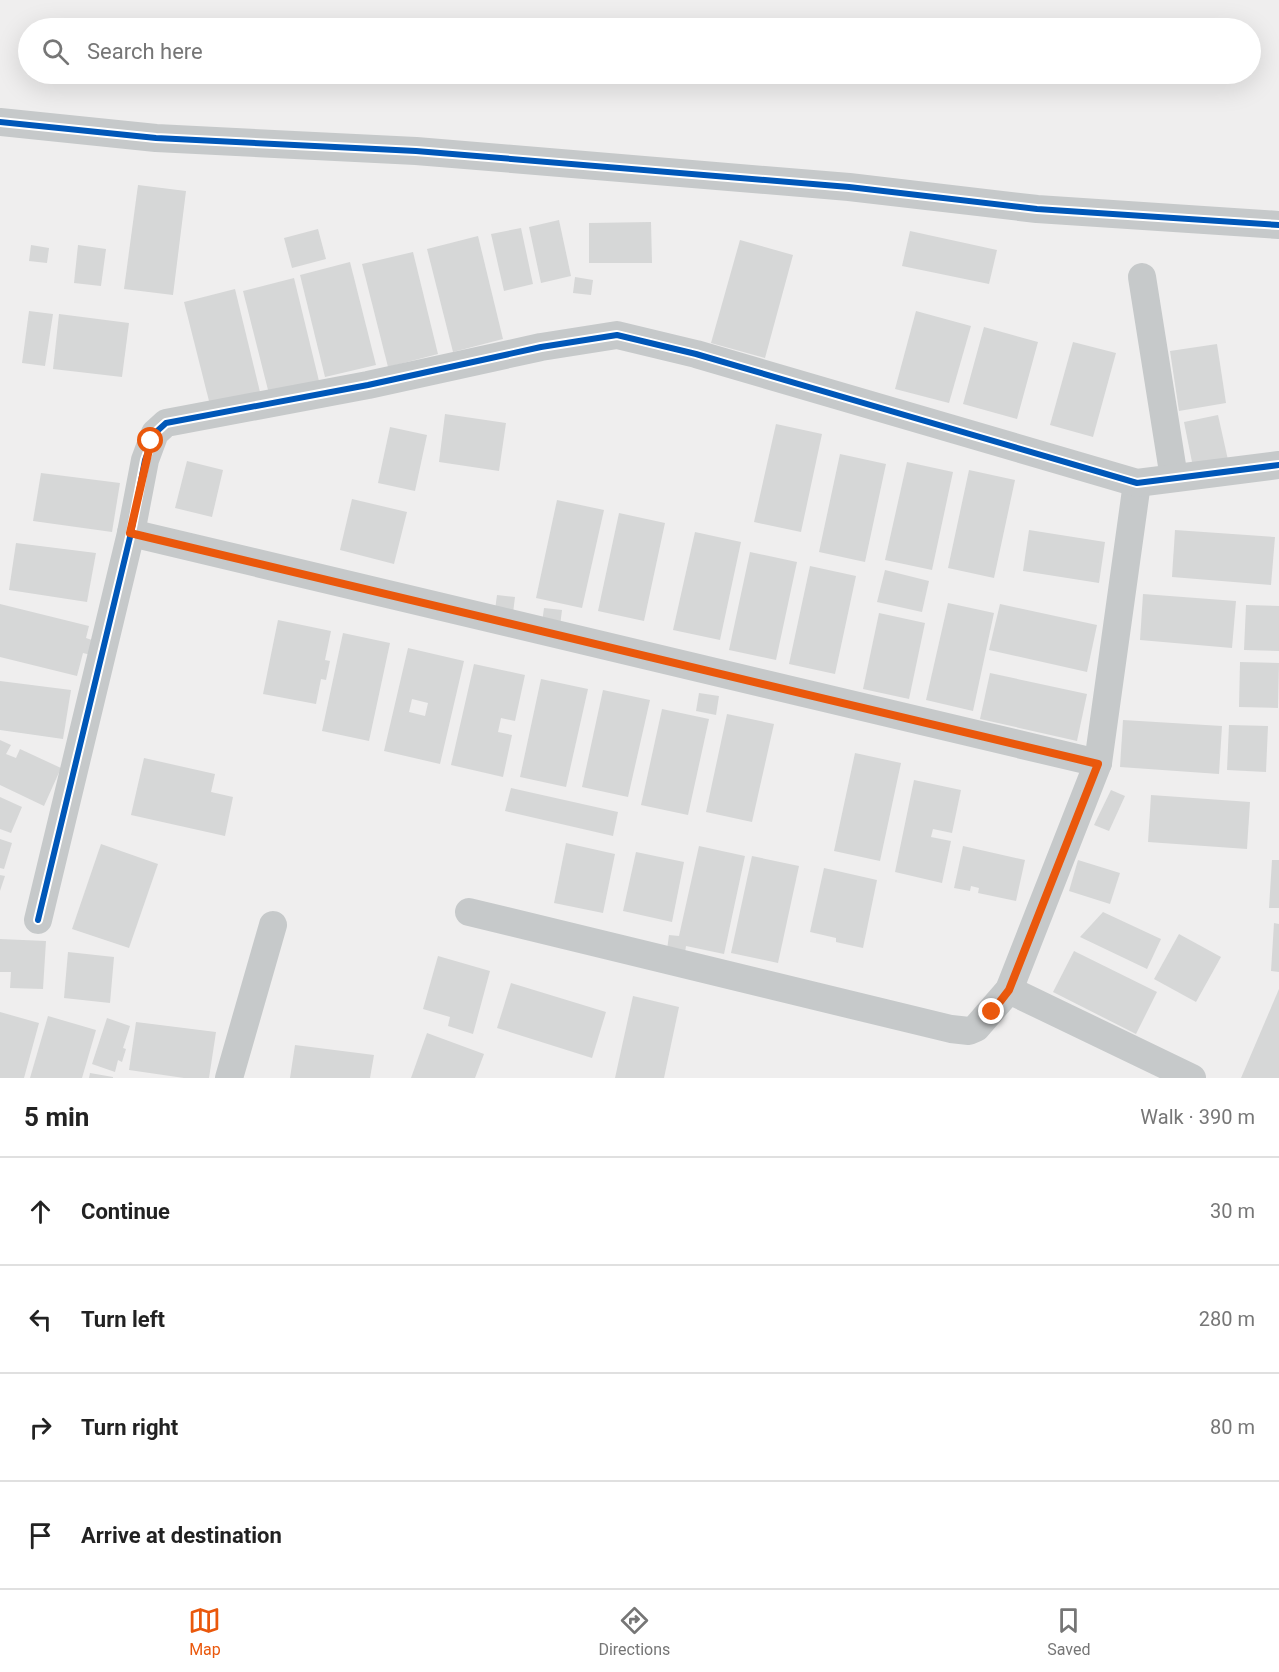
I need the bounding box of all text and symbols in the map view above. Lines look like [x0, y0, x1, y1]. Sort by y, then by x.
search box [18, 18, 1261, 84]
icon: search [39, 35, 72, 68]
text: Search here [87, 39, 203, 64]
route start [137, 427, 163, 453]
route end [978, 998, 1004, 1024]
text: 5 min [24, 1102, 89, 1132]
text: Walk · 390 m [1140, 1105, 1255, 1129]
icon: ahead [24, 1195, 57, 1228]
text: Continue [81, 1199, 170, 1224]
text: 30 m [1210, 1199, 1255, 1223]
icon: left [24, 1303, 57, 1336]
text: Turn left [81, 1307, 165, 1332]
text: 280 m [1199, 1307, 1255, 1331]
icon: right [24, 1411, 57, 1444]
text: Turn right [81, 1415, 178, 1440]
text: 80 m [1210, 1415, 1255, 1439]
icon: arrive [24, 1519, 57, 1552]
text: Arrive at destination [81, 1523, 282, 1548]
tab: Map [188, 1604, 221, 1659]
tab: Directions [598, 1604, 670, 1659]
tab: Saved [1047, 1604, 1091, 1659]

